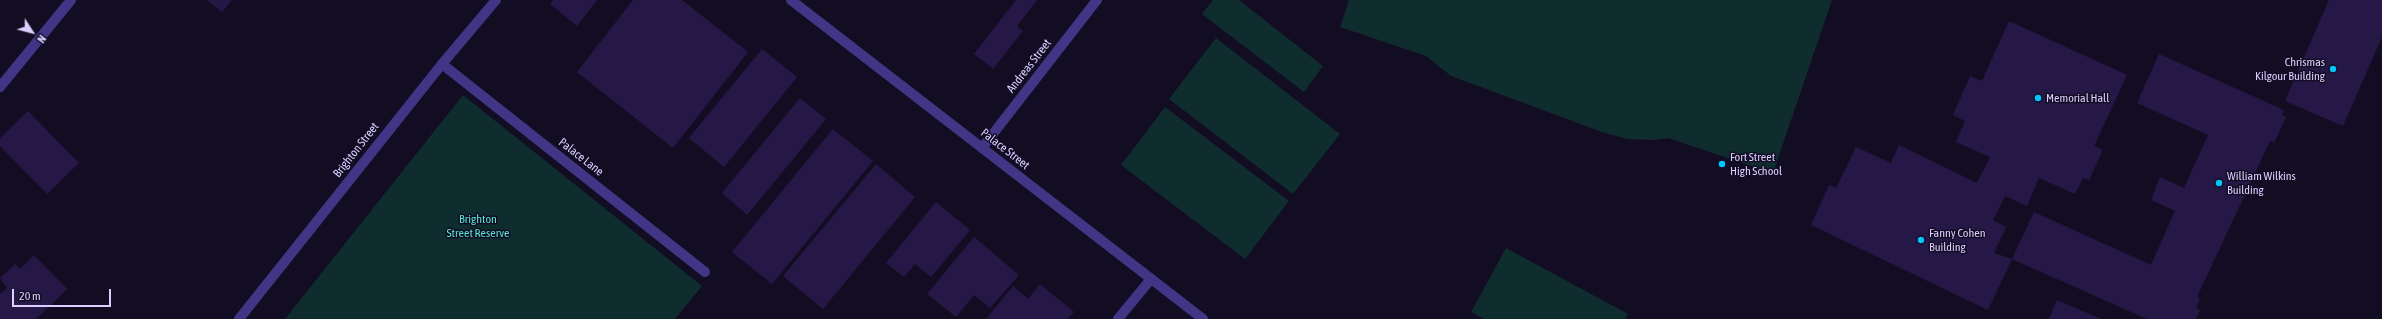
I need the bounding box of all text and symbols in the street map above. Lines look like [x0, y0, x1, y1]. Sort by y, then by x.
north arrow [12, 12, 52, 52]
text: N [35, 33, 48, 45]
street label: Andreas Street [1004, 36, 1054, 96]
place label: Chrismas Kilgour Building [2255, 55, 2325, 83]
marker: Chrismas Kilgour Building [2328, 64, 2338, 74]
place label: Memorial Hall [2046, 91, 2109, 105]
marker: Memorial Hall [2033, 93, 2043, 103]
street label: Brighton Street [330, 120, 382, 180]
street label: Palace Street [978, 126, 1032, 172]
street label: Palace Lane [556, 135, 606, 179]
place label: Fort Street High School [1730, 150, 1782, 178]
marker: Fort Street High School [1717, 159, 1727, 169]
place label: William Wilkins Building [2227, 169, 2296, 197]
marker: William Wilkins Building [2214, 178, 2224, 188]
park label: Brighton Street Reserve [447, 212, 509, 240]
place label: Fanny Cohen Building [1929, 226, 1986, 254]
marker: Fanny Cohen Building [1916, 235, 1926, 245]
scale bar [14, 281, 113, 307]
text: 20 m [19, 289, 41, 303]

